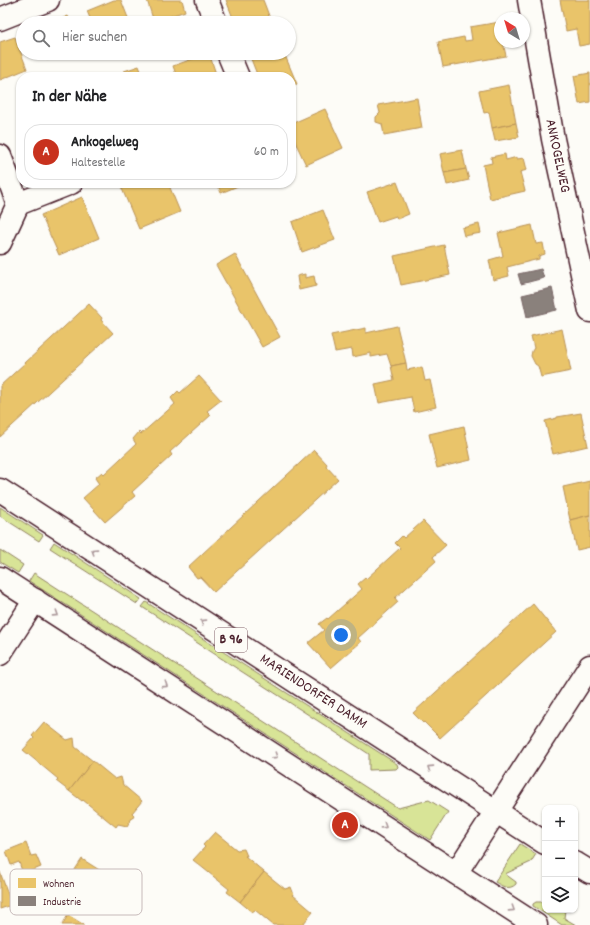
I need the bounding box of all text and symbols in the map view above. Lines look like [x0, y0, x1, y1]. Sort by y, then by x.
north arrow [494, 12, 530, 48]
search box [16, 16, 296, 60]
icon: search [30, 27, 52, 49]
text: Hier suchen [62, 27, 127, 49]
text: In der Nähe [32, 86, 107, 110]
street label: ANKOGELWEG [538, 117, 576, 195]
text: Ankogelweg [71, 132, 139, 154]
text: A [42, 143, 50, 162]
text: 60 m [254, 143, 279, 162]
text: Haltestelle [71, 154, 125, 173]
one-way arrow [91, 548, 98, 556]
one-way arrow [52, 609, 59, 617]
one-way arrow [201, 619, 208, 626]
your location [331, 625, 351, 645]
road number: B 96 [215, 628, 247, 652]
street label: MARIENDORFER DAMM [255, 649, 371, 735]
one-way arrow [161, 680, 168, 687]
one-way arrow [270, 751, 277, 758]
one-way arrow [427, 765, 434, 773]
map controls [542, 805, 578, 913]
button: + [542, 805, 578, 841]
pin: A [332, 810, 358, 840]
one-way arrow [380, 821, 387, 829]
button: − [542, 841, 578, 877]
legend [10, 869, 142, 915]
text: Wohnen [43, 877, 74, 893]
button: layers [542, 877, 578, 913]
text: Industrie [43, 895, 81, 911]
one-way arrow [508, 905, 515, 912]

